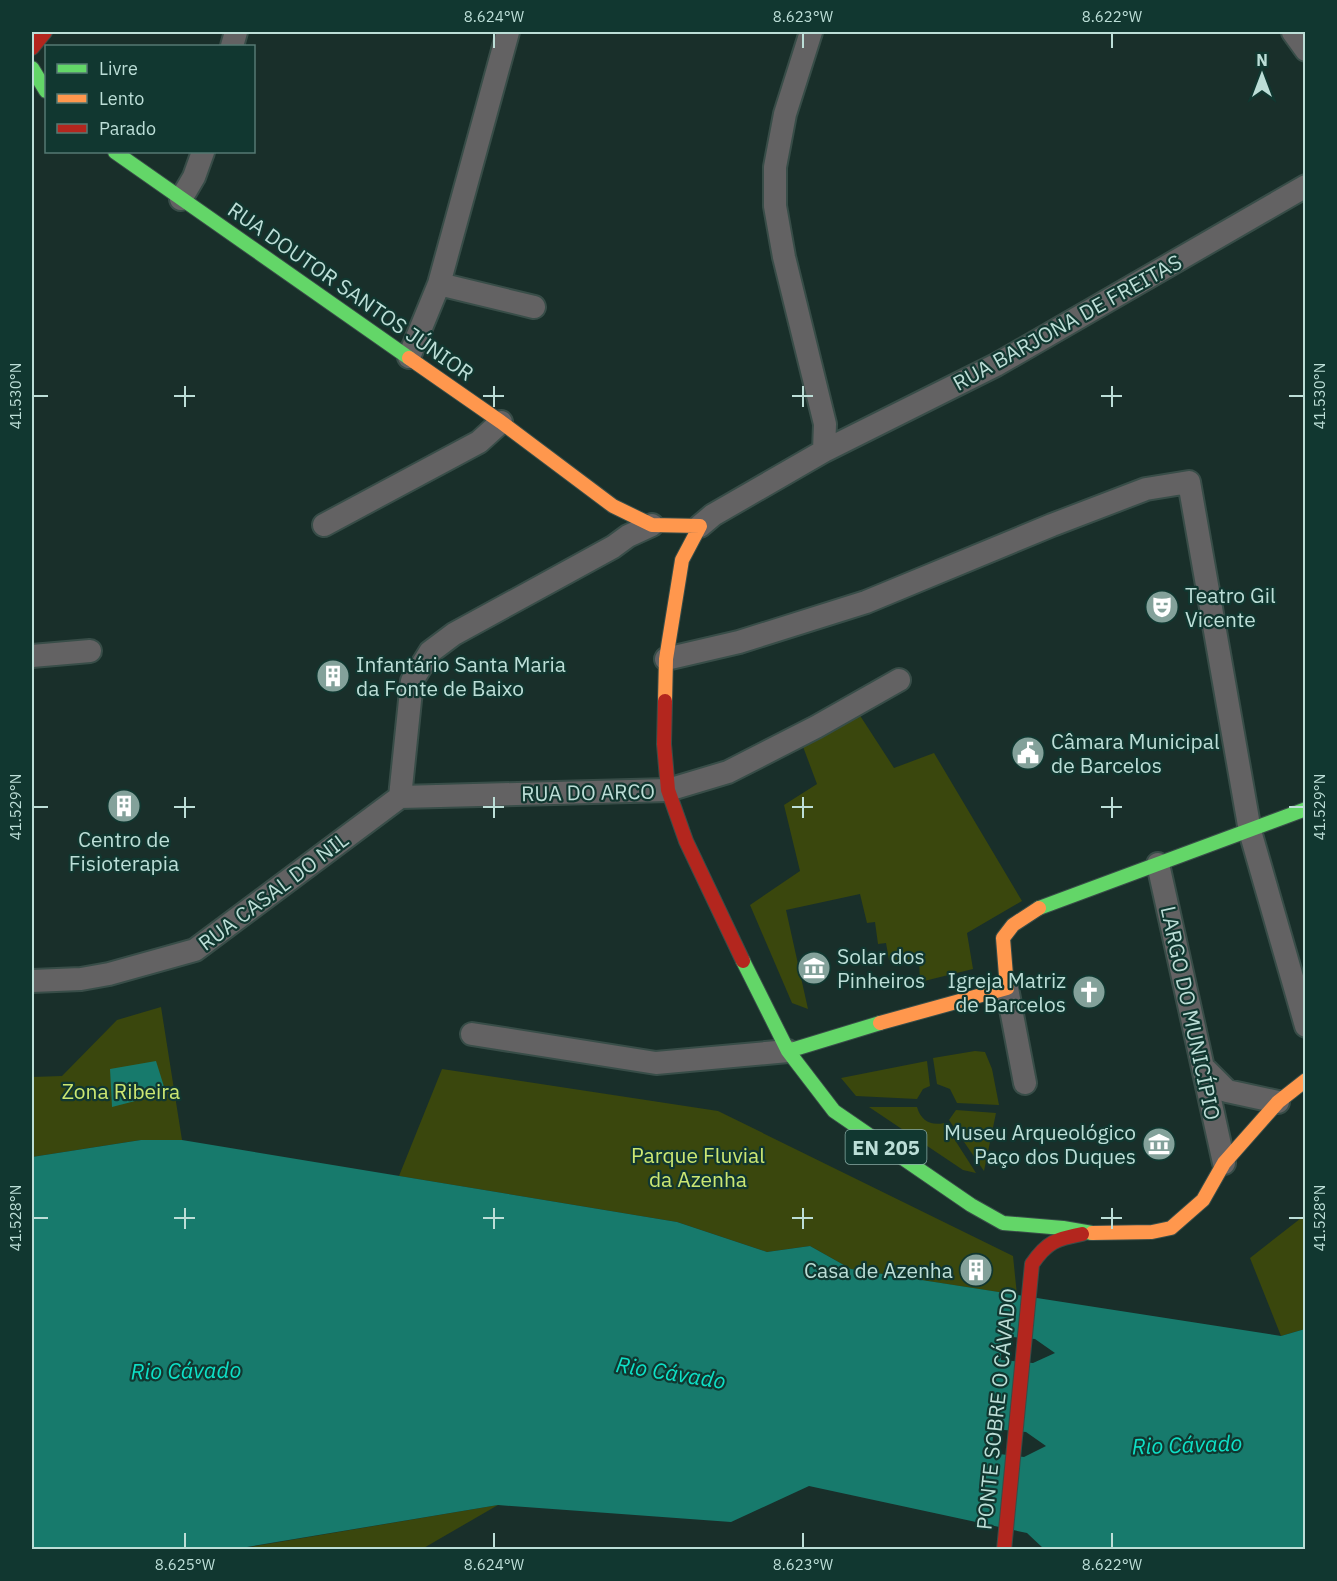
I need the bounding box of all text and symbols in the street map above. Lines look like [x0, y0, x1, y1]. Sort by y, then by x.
text: 8.624°W [464, 7, 525, 26]
text: 8.623°W [773, 7, 834, 26]
text: 8.622°W [1082, 7, 1143, 26]
legend [45, 45, 255, 153]
north arrow [1232, 45, 1292, 105]
text: N [1256, 50, 1268, 70]
text: Livre [99, 57, 138, 80]
text: Lento [99, 87, 144, 110]
text: Parado [99, 117, 156, 140]
street label: RUA DOUTOR SANTOS JÚNIOR [222, 195, 480, 387]
street label: RUA BARJONA DE FREITAS [948, 247, 1186, 397]
text: 41.530°N [6, 363, 25, 429]
text: 41.530°N [1310, 363, 1329, 429]
place label: Teatro Gil Vicente [1185, 581, 1276, 633]
theatre icon: Teatro Gil Vicente [1144, 589, 1180, 625]
place label: Infantário Santa Maria da Fonte de Baixo [356, 650, 566, 702]
building icon: Infantário Santa Maria da Fonte de Baixo [315, 658, 351, 694]
place label: Câmara Municipal de Barcelos [1051, 727, 1220, 779]
public building icon: Câmara Municipal de Barcelos [1010, 735, 1046, 771]
text: 41.529°N [6, 774, 25, 840]
text: 41.529°N [1310, 774, 1329, 840]
street label: RUA DO ARCO [521, 777, 655, 807]
building icon: Centro de Fisioterapia [106, 788, 142, 824]
place label: Centro de Fisioterapia [69, 825, 179, 877]
street label: RUA CASAL DO NIL [192, 825, 354, 957]
street label: LARGO DO MUNICÍPIO [1155, 904, 1227, 1122]
place label: Solar dos Pinheiros [837, 942, 925, 994]
museum icon: Solar dos Pinheiros [796, 950, 832, 986]
place label: Igreja Matriz de Barcelos [948, 966, 1066, 1018]
church icon: Igreja Matriz de Barcelos [1071, 974, 1107, 1010]
park label: Zona Ribeira [62, 1077, 180, 1105]
place label: Museu Arqueológico Paço dos Duques [944, 1118, 1136, 1170]
museum icon: Museu Arqueológico Paço dos Duques [1141, 1126, 1177, 1162]
road number: EN 205 [846, 1130, 926, 1164]
park label: Parque Fluvial da Azenha [631, 1141, 765, 1193]
text: 41.528°N [6, 1185, 25, 1251]
text: 41.528°N [1310, 1185, 1329, 1251]
building icon: Casa de Azenha [958, 1252, 994, 1288]
place label: Casa de Azenha [804, 1256, 953, 1284]
street label: PONTE SOBRE O CÁVADO [969, 1287, 1023, 1531]
water label: Rio Cávado [614, 1349, 728, 1395]
water label: Rio Cávado [130, 1355, 242, 1385]
water label: Rio Cávado [1131, 1428, 1243, 1460]
text: 8.625°W [155, 1555, 216, 1574]
text: 8.624°W [464, 1555, 525, 1574]
text: 8.623°W [773, 1555, 834, 1574]
text: 8.622°W [1082, 1555, 1143, 1574]

